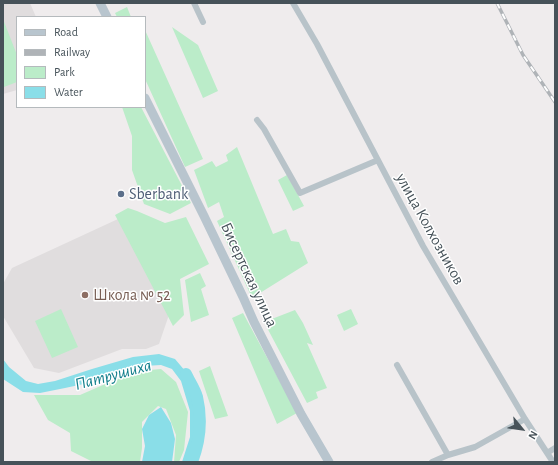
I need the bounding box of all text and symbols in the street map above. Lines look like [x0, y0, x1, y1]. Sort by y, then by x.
legend [16, 16, 146, 108]
text: Road [54, 26, 78, 38]
text: Railway [54, 46, 90, 58]
text: Park [54, 66, 75, 78]
text: Water [54, 86, 83, 98]
street label: улица Колхозников [391, 170, 469, 288]
place label: Sberbank [129, 184, 188, 204]
marker: Sberbank [116, 189, 126, 199]
street label: Бисертская улица [216, 219, 282, 331]
place label: Школа № 52 [93, 285, 170, 305]
marker: Школа № 52 [80, 290, 90, 300]
water label: Патрушиха [72, 355, 154, 395]
north arrow [502, 409, 542, 449]
text: N [526, 429, 540, 441]

